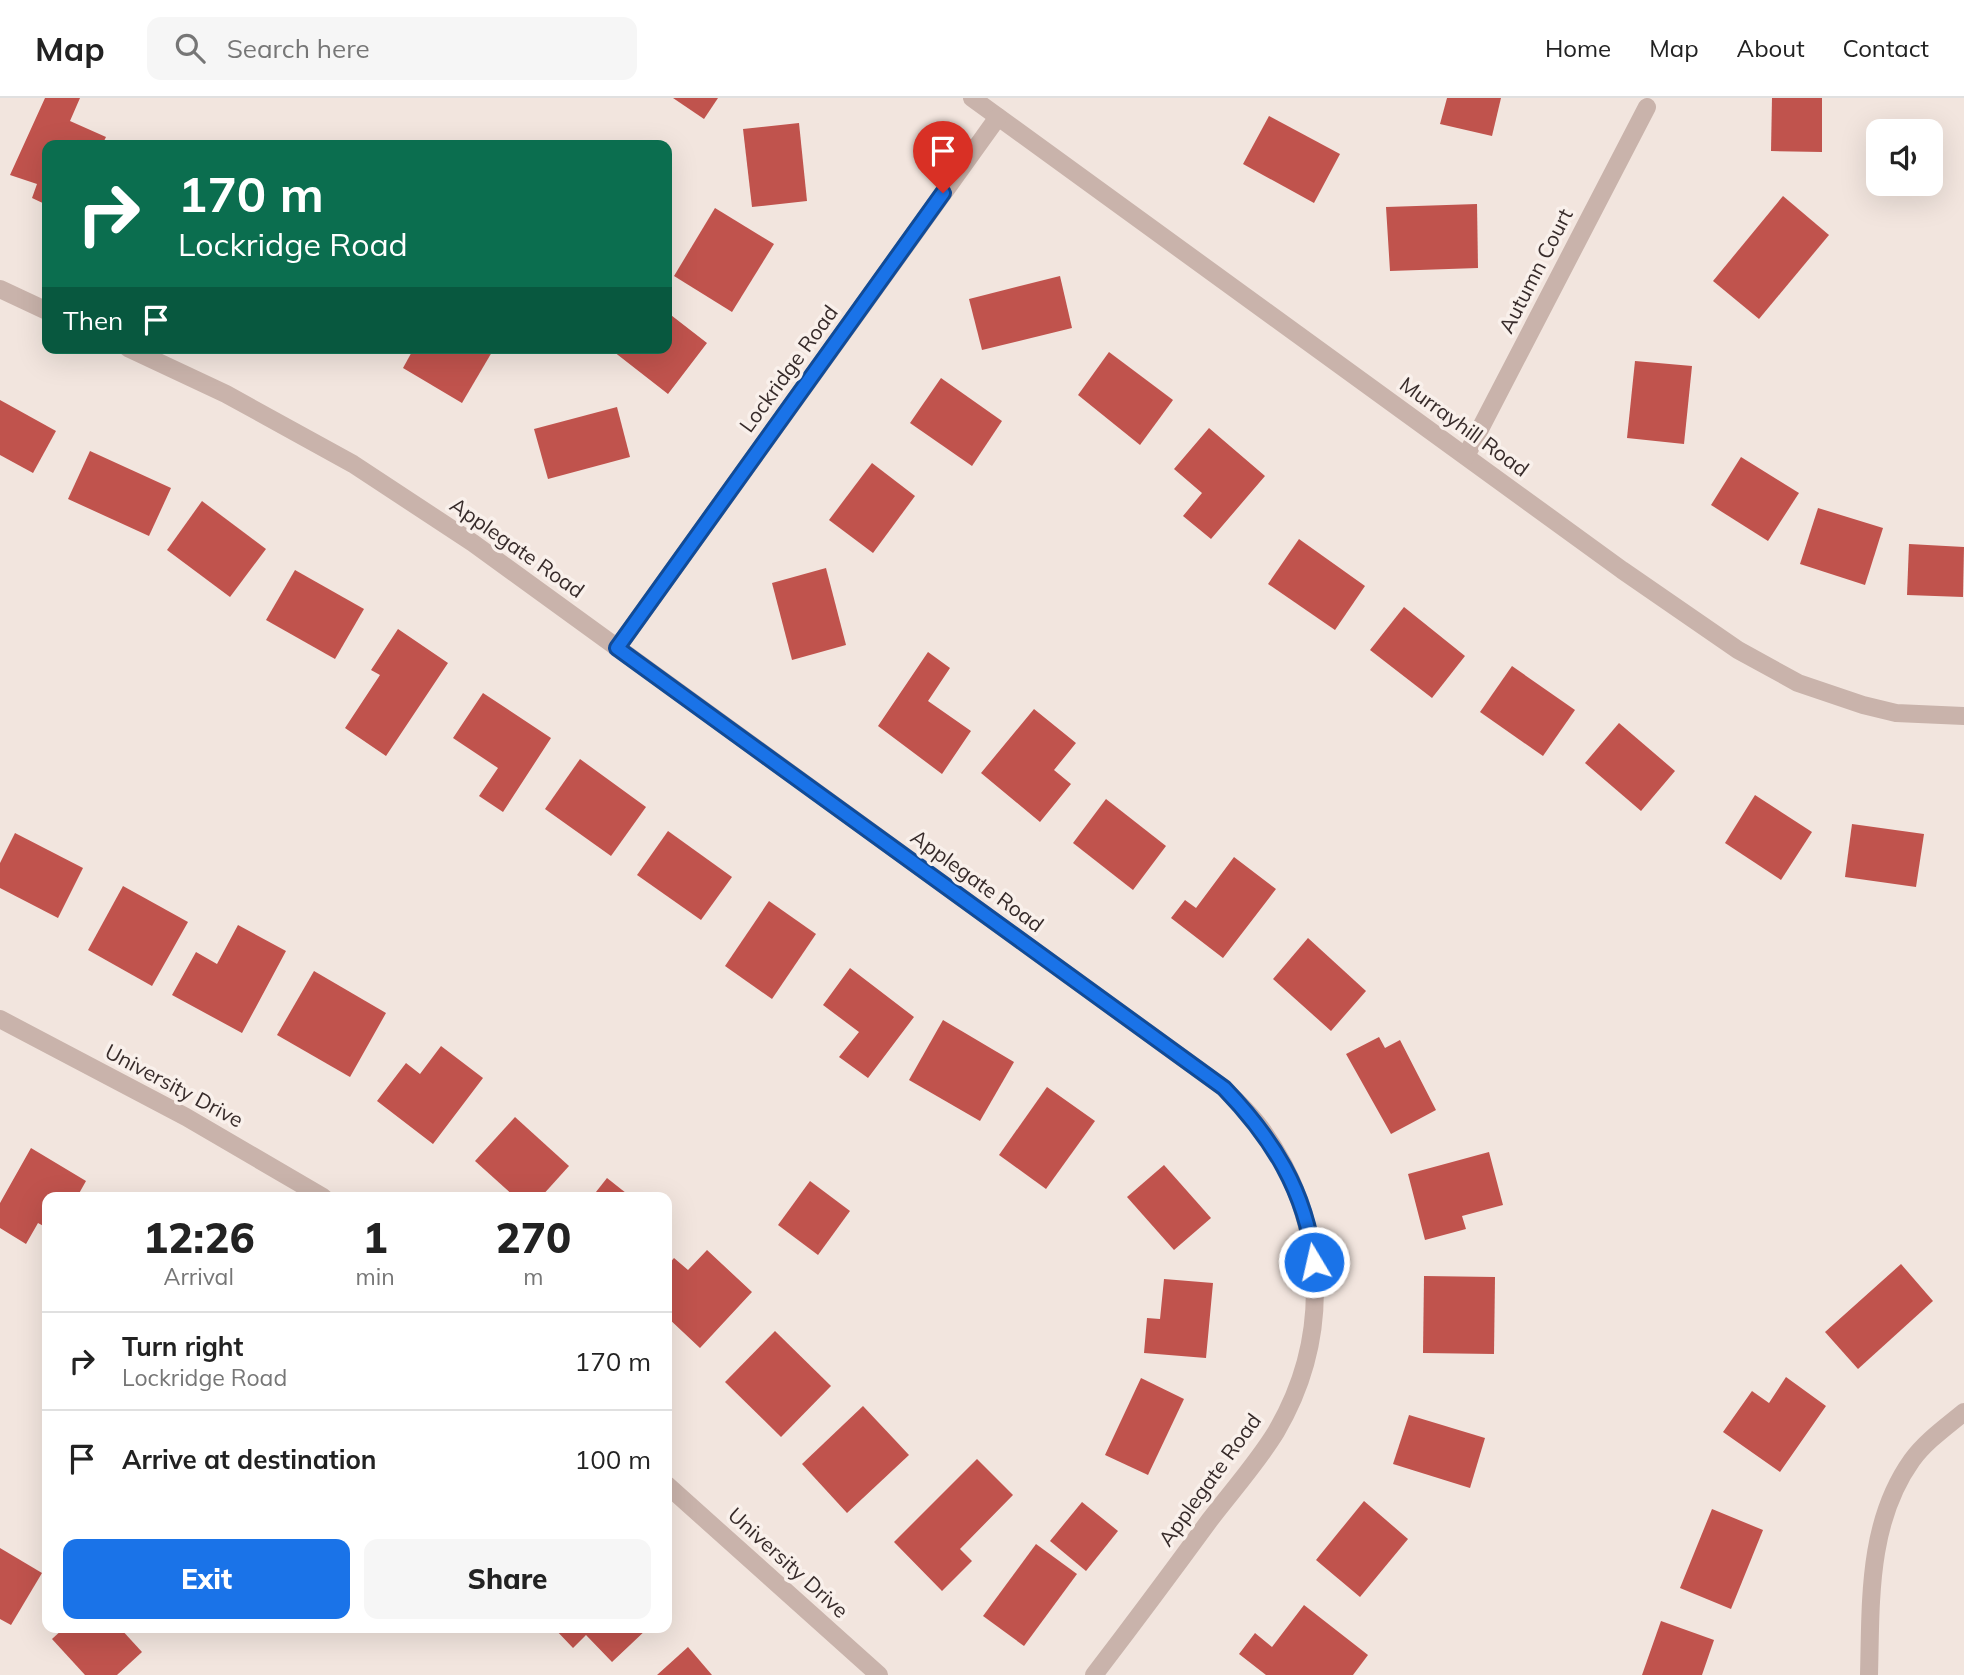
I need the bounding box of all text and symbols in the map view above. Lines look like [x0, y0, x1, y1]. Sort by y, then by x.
search box [147, 17, 637, 80]
text: Map [35, 28, 105, 69]
icon: search [171, 29, 209, 67]
text: Search here [227, 32, 370, 65]
text: Home [1545, 33, 1611, 63]
text: Map [1649, 33, 1699, 63]
text: About [1737, 33, 1805, 63]
text: Contact [1843, 33, 1929, 63]
map controls [1866, 119, 1943, 196]
button: sound [1866, 119, 1943, 196]
pin [913, 121, 973, 193]
icon: arrive [924, 132, 962, 170]
text: 170 m [178, 163, 324, 224]
icon: right [63, 168, 154, 259]
street label: Autumn Court [1493, 204, 1578, 337]
text: Lockridge Road [178, 224, 408, 264]
street label: Lockridge Road [733, 300, 843, 437]
icon: arrive [137, 301, 175, 339]
text: Then [63, 304, 123, 337]
street label: Murrayhill Road [1395, 371, 1534, 482]
street label: Applegate Road [445, 491, 590, 603]
street label: Applegate Road [906, 823, 1049, 937]
street label: University Drive [101, 1038, 248, 1132]
text: 12:26 [143, 1211, 255, 1264]
text: 1 [362, 1211, 388, 1264]
text: 270 [496, 1211, 571, 1264]
position arrow [1277, 1225, 1351, 1299]
text: Arrival [164, 1262, 234, 1291]
text: min [355, 1262, 395, 1291]
text: m [523, 1262, 543, 1291]
text: Turn right [122, 1330, 243, 1363]
icon: right [63, 1342, 101, 1380]
text: 170 m [575, 1345, 651, 1378]
text: Lockridge Road [122, 1363, 287, 1392]
street label: Applegate Road [1152, 1408, 1266, 1551]
icon: arrive [63, 1440, 101, 1478]
text: Arrive at destination [122, 1443, 377, 1476]
text: 100 m [575, 1443, 651, 1476]
street label: University Drive [723, 1501, 854, 1623]
button: Exit [63, 1539, 350, 1619]
button: Share [364, 1539, 651, 1619]

